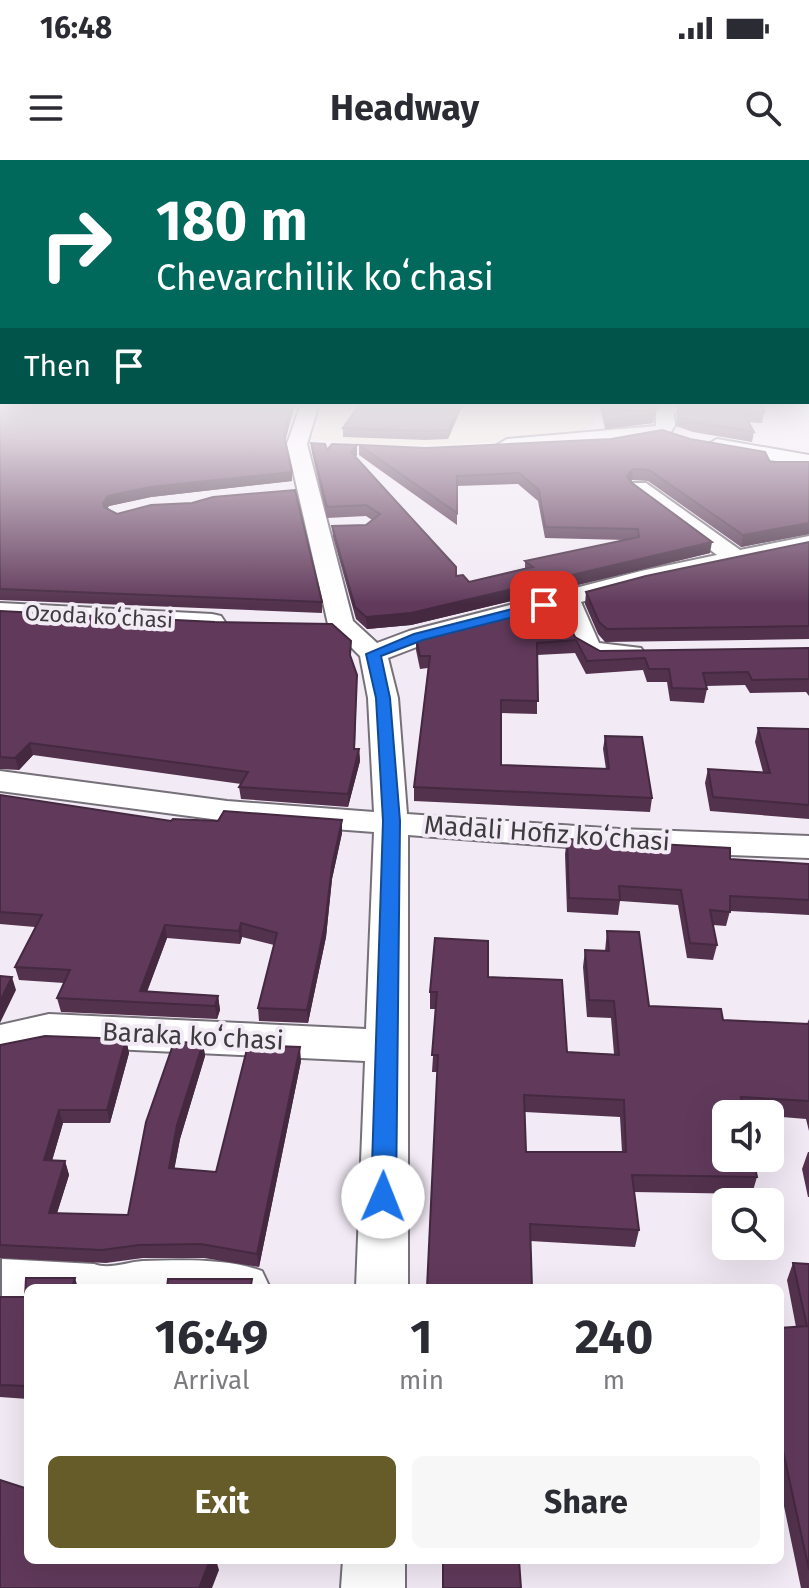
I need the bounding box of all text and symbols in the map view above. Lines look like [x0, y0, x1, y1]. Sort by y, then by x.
text: 16:48 [40, 10, 112, 46]
icon: menu [24, 86, 68, 130]
text: Headway [330, 86, 479, 130]
icon: search [741, 86, 785, 130]
text: 180 m [156, 188, 308, 255]
icon: right [24, 192, 128, 296]
text: Chevarchilik koʻchasi [156, 256, 494, 300]
icon: arrive [107, 344, 151, 388]
text: Then [24, 348, 91, 384]
pin [510, 571, 578, 639]
icon: arrive [522, 583, 566, 627]
street label: Ozoda koʻchasi [24, 599, 174, 634]
street label: Madali Hofiz koʻchasi [423, 809, 671, 858]
street label: Baraka koʻchasi [101, 1016, 285, 1057]
map controls [712, 1100, 784, 1260]
button: sound [712, 1100, 784, 1172]
position arrow [341, 1155, 425, 1239]
button: search [712, 1188, 784, 1260]
text: 16:49 [155, 1308, 268, 1366]
text: 1 [410, 1308, 433, 1366]
text: 240 [575, 1308, 653, 1366]
text: Arrival [173, 1365, 250, 1396]
text: min [399, 1365, 444, 1396]
text: m [603, 1365, 625, 1396]
button: Exit [48, 1456, 396, 1548]
button: Share [412, 1456, 760, 1548]

